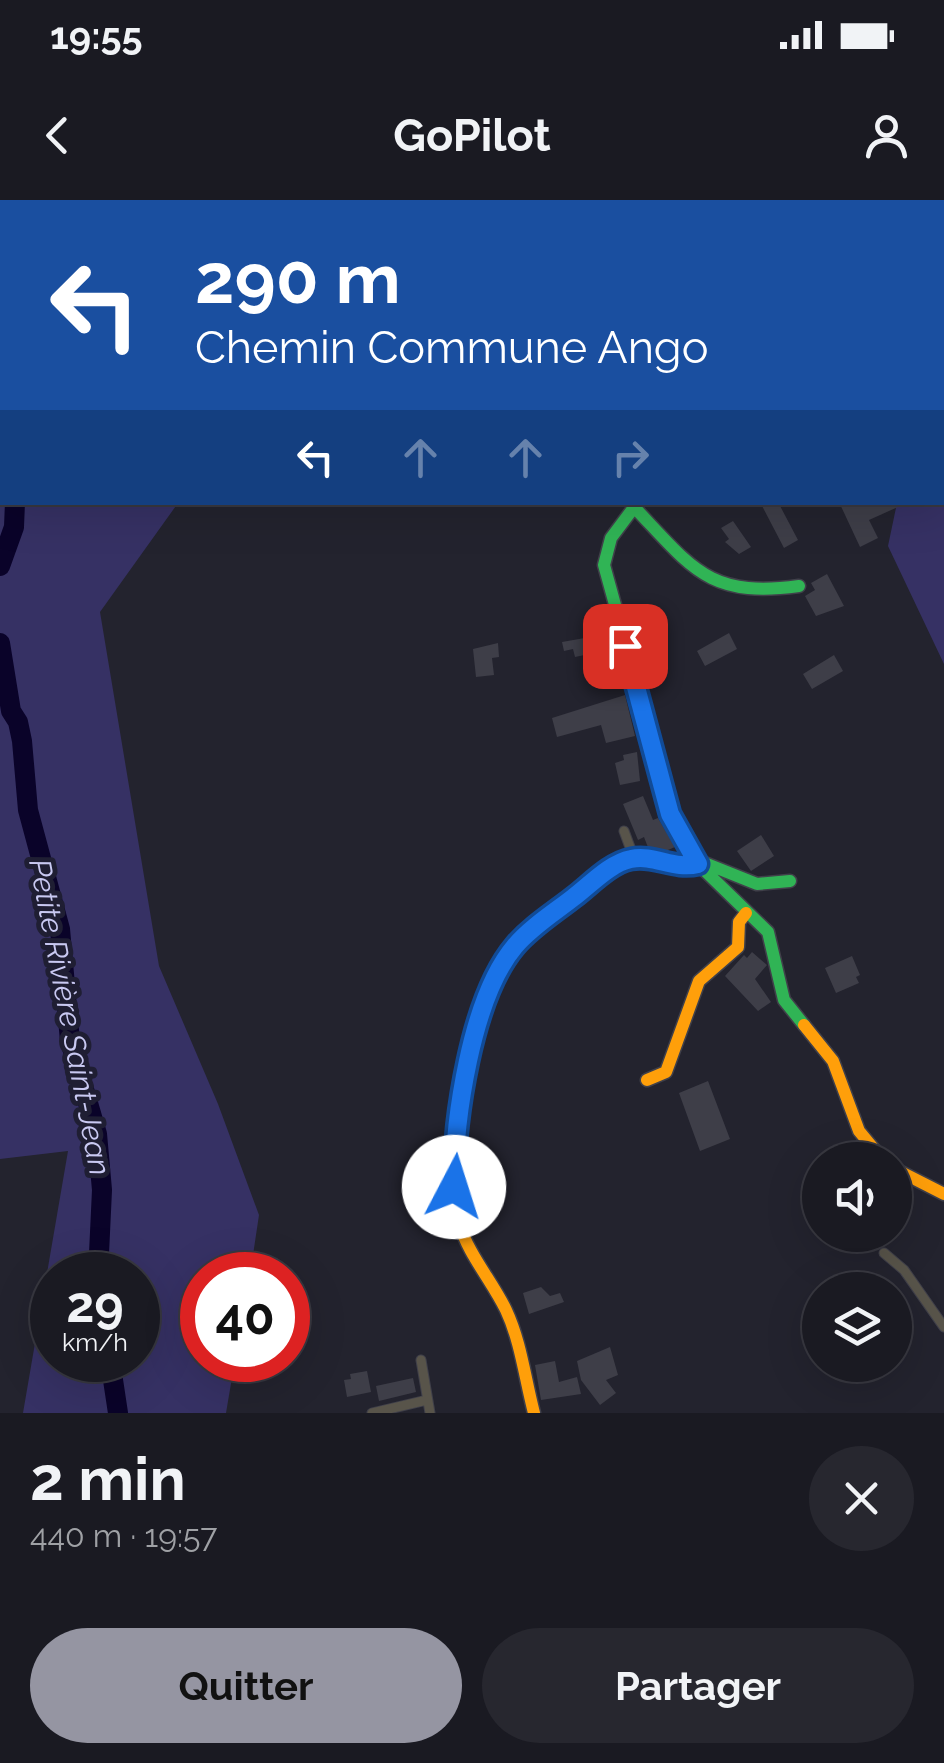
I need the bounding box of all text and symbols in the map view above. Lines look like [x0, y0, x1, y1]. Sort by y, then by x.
text: 19:55 [50, 13, 143, 58]
icon: back [30, 108, 85, 163]
icon: person [859, 108, 914, 163]
text: GoPilot [393, 109, 551, 162]
text: 290 m [195, 237, 401, 319]
icon: left [30, 240, 160, 370]
text: Chemin Commune Ango [195, 321, 708, 374]
icon: left [288, 430, 343, 485]
icon: ahead [393, 430, 448, 485]
icon: ahead [498, 430, 553, 485]
icon: right [603, 430, 658, 485]
pin [583, 604, 668, 689]
icon: arrive [598, 619, 653, 674]
water label: Petite Rivière Saint-Jean [22, 856, 118, 1178]
position arrow [402, 1135, 506, 1239]
map controls [802, 1142, 912, 1382]
button: sound [802, 1142, 912, 1252]
speed limit sign: 40 [180, 1252, 310, 1382]
button: layers [802, 1272, 912, 1382]
text: 29 [66, 1275, 124, 1334]
text: km/h [62, 1327, 128, 1357]
text: 2 min [30, 1444, 186, 1514]
button: close [809, 1446, 914, 1551]
text: 440 m · 19:57 [30, 1517, 217, 1554]
button: Quitter [30, 1628, 462, 1743]
button: Partager [482, 1628, 914, 1743]

